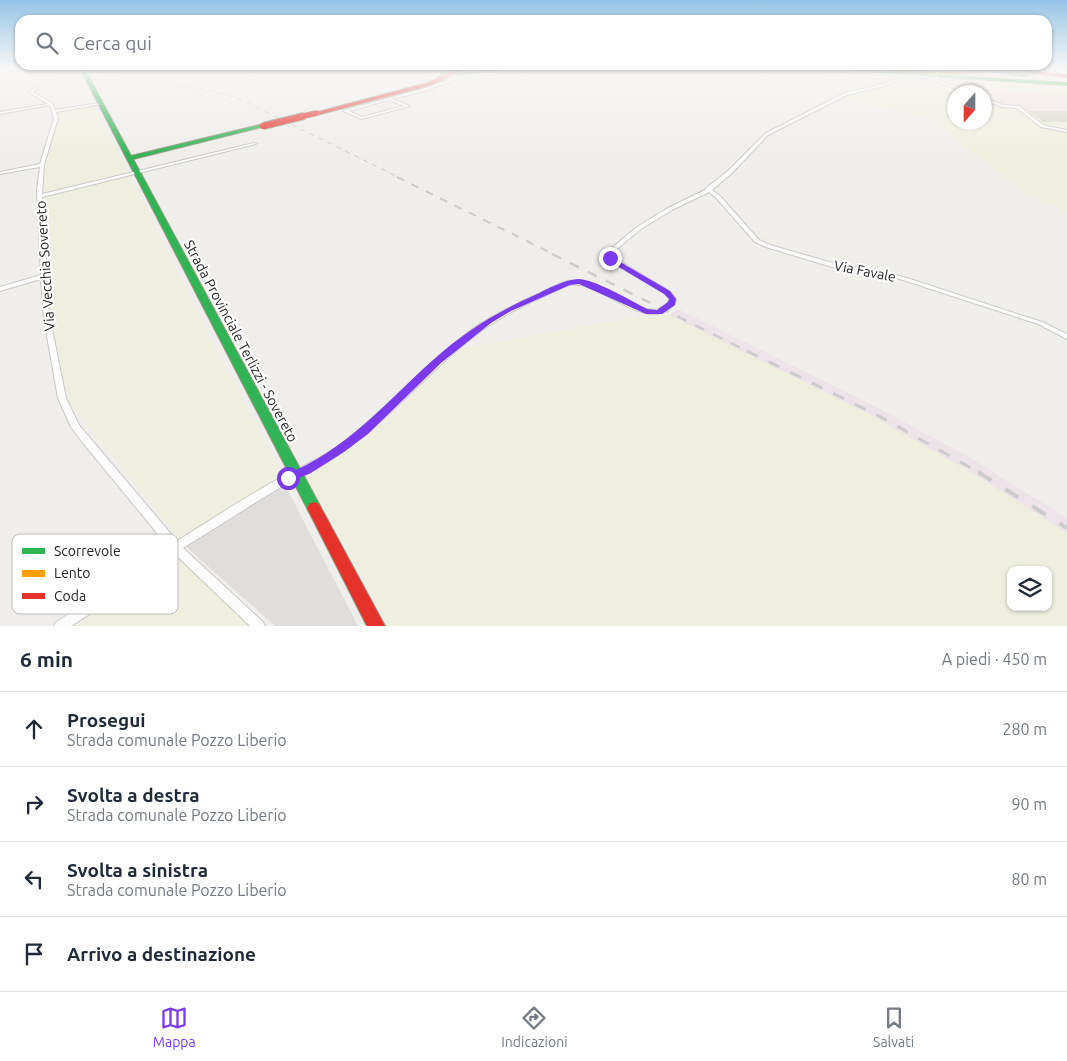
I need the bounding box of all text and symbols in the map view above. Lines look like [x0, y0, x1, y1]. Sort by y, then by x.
search box [15, 15, 1052, 70]
icon: search [33, 29, 61, 57]
text: Cerca qui [73, 32, 152, 54]
north arrow [947, 85, 992, 130]
street label: Via Vecchia Sovereto [32, 200, 58, 332]
street label: Strada Provinciale Terlizzi - Sovereto [181, 237, 301, 445]
route end [599, 247, 622, 270]
street label: Via Favale [833, 257, 897, 285]
route start [277, 467, 300, 490]
legend [12, 534, 178, 614]
text: Scorrevole [54, 543, 121, 559]
text: Lento [54, 565, 91, 581]
map controls [1007, 566, 1052, 611]
button: layers [1007, 566, 1052, 611]
text: Coda [54, 588, 86, 604]
text: 6 min [20, 647, 73, 671]
text: A piedi · 450 m [942, 650, 1047, 668]
text: Prosegui [67, 709, 146, 731]
icon: ahead [20, 715, 48, 743]
text: 280 m [1002, 720, 1047, 738]
text: Strada comunale Pozzo Liberio [67, 731, 287, 749]
text: Svolta a destra [67, 784, 200, 806]
icon: right [20, 790, 48, 818]
text: 90 m [1011, 795, 1047, 813]
text: Strada comunale Pozzo Liberio [67, 806, 287, 824]
text: Svolta a sinistra [67, 859, 208, 881]
icon: left [20, 865, 48, 893]
text: 80 m [1011, 870, 1047, 888]
text: Strada comunale Pozzo Liberio [67, 881, 287, 899]
icon: arrive [20, 940, 48, 968]
text: Arrivo a destinazione [67, 943, 256, 965]
tab: Mappa [153, 1004, 196, 1050]
tab: Indicazioni [501, 1004, 568, 1050]
tab: Salvati [873, 1004, 914, 1050]

